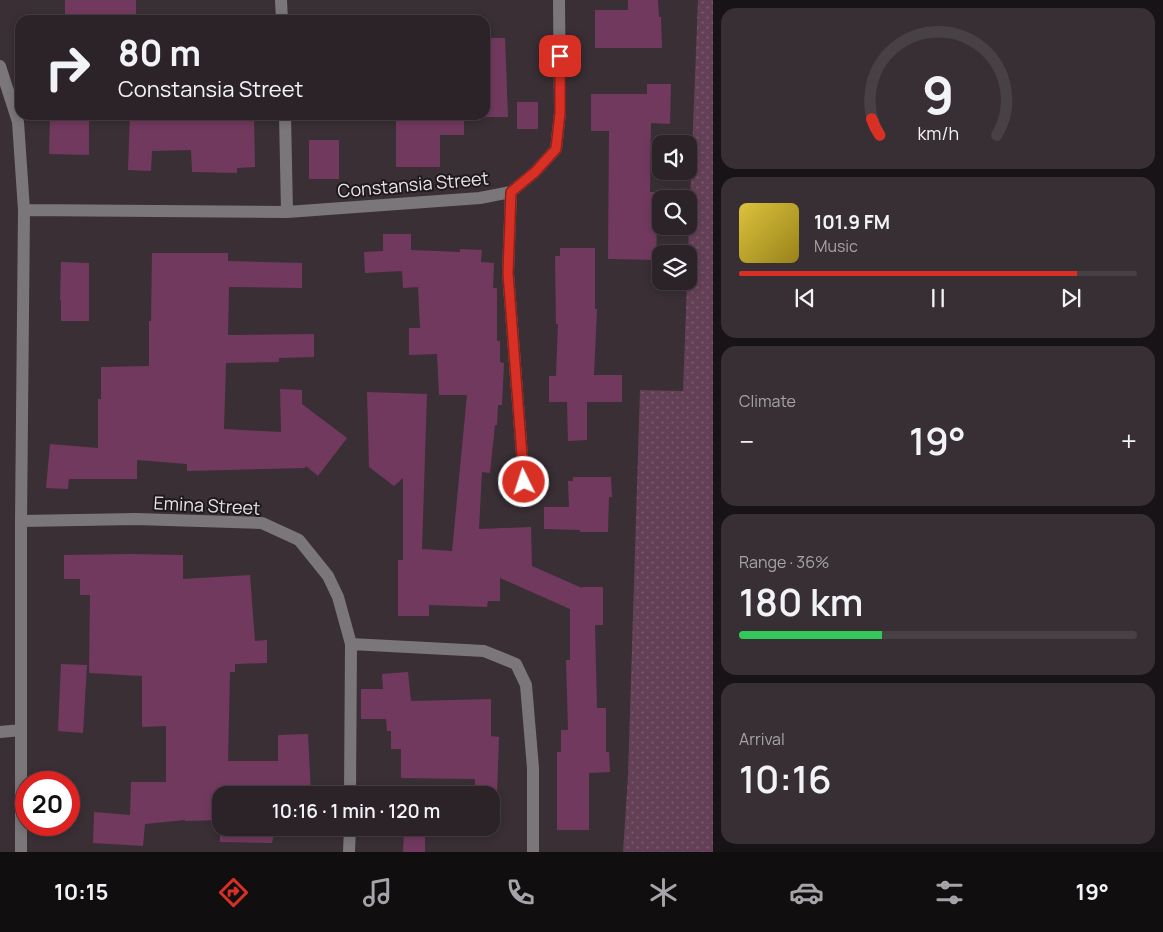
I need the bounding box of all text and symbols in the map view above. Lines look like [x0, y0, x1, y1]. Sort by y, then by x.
text: 80 m [118, 29, 201, 77]
icon: right [35, 35, 100, 100]
pin [539, 35, 581, 77]
icon: arrive [546, 42, 574, 70]
text: 9 [922, 59, 954, 130]
text: Constansia Street [118, 74, 303, 104]
text: km/h [917, 121, 959, 145]
map controls [652, 135, 697, 290]
button: sound [652, 135, 697, 180]
street label: Constansia Street [336, 165, 490, 203]
button: search [652, 190, 697, 235]
text: 101.9 FM [814, 209, 890, 235]
text: Music [814, 235, 858, 257]
button: layers [652, 245, 697, 290]
icon: previous [791, 284, 819, 312]
icon: pause [924, 284, 952, 312]
icon: next [1057, 284, 1085, 312]
text: Climate [739, 390, 796, 412]
text: 19° [909, 414, 966, 466]
text: − [739, 422, 754, 460]
text: + [1121, 422, 1137, 460]
position arrow [497, 455, 549, 507]
street label: Emina Street [153, 490, 261, 520]
text: Range · 36% [739, 551, 830, 573]
text: 180 km [739, 575, 863, 627]
text: Arrival [739, 728, 785, 750]
text: 10:16 [739, 752, 832, 804]
speed limit sign: 20 [15, 771, 80, 836]
text: 10:16 · 1 min · 120 m [272, 798, 440, 824]
icon: directions [216, 875, 251, 910]
icon: music [360, 875, 395, 910]
icon: phone [503, 875, 538, 910]
icon: climate [646, 875, 681, 910]
icon: car [789, 875, 824, 910]
icon: filters [932, 875, 967, 910]
text: 10:15 [54, 877, 108, 907]
text: 19° [1076, 877, 1109, 907]

